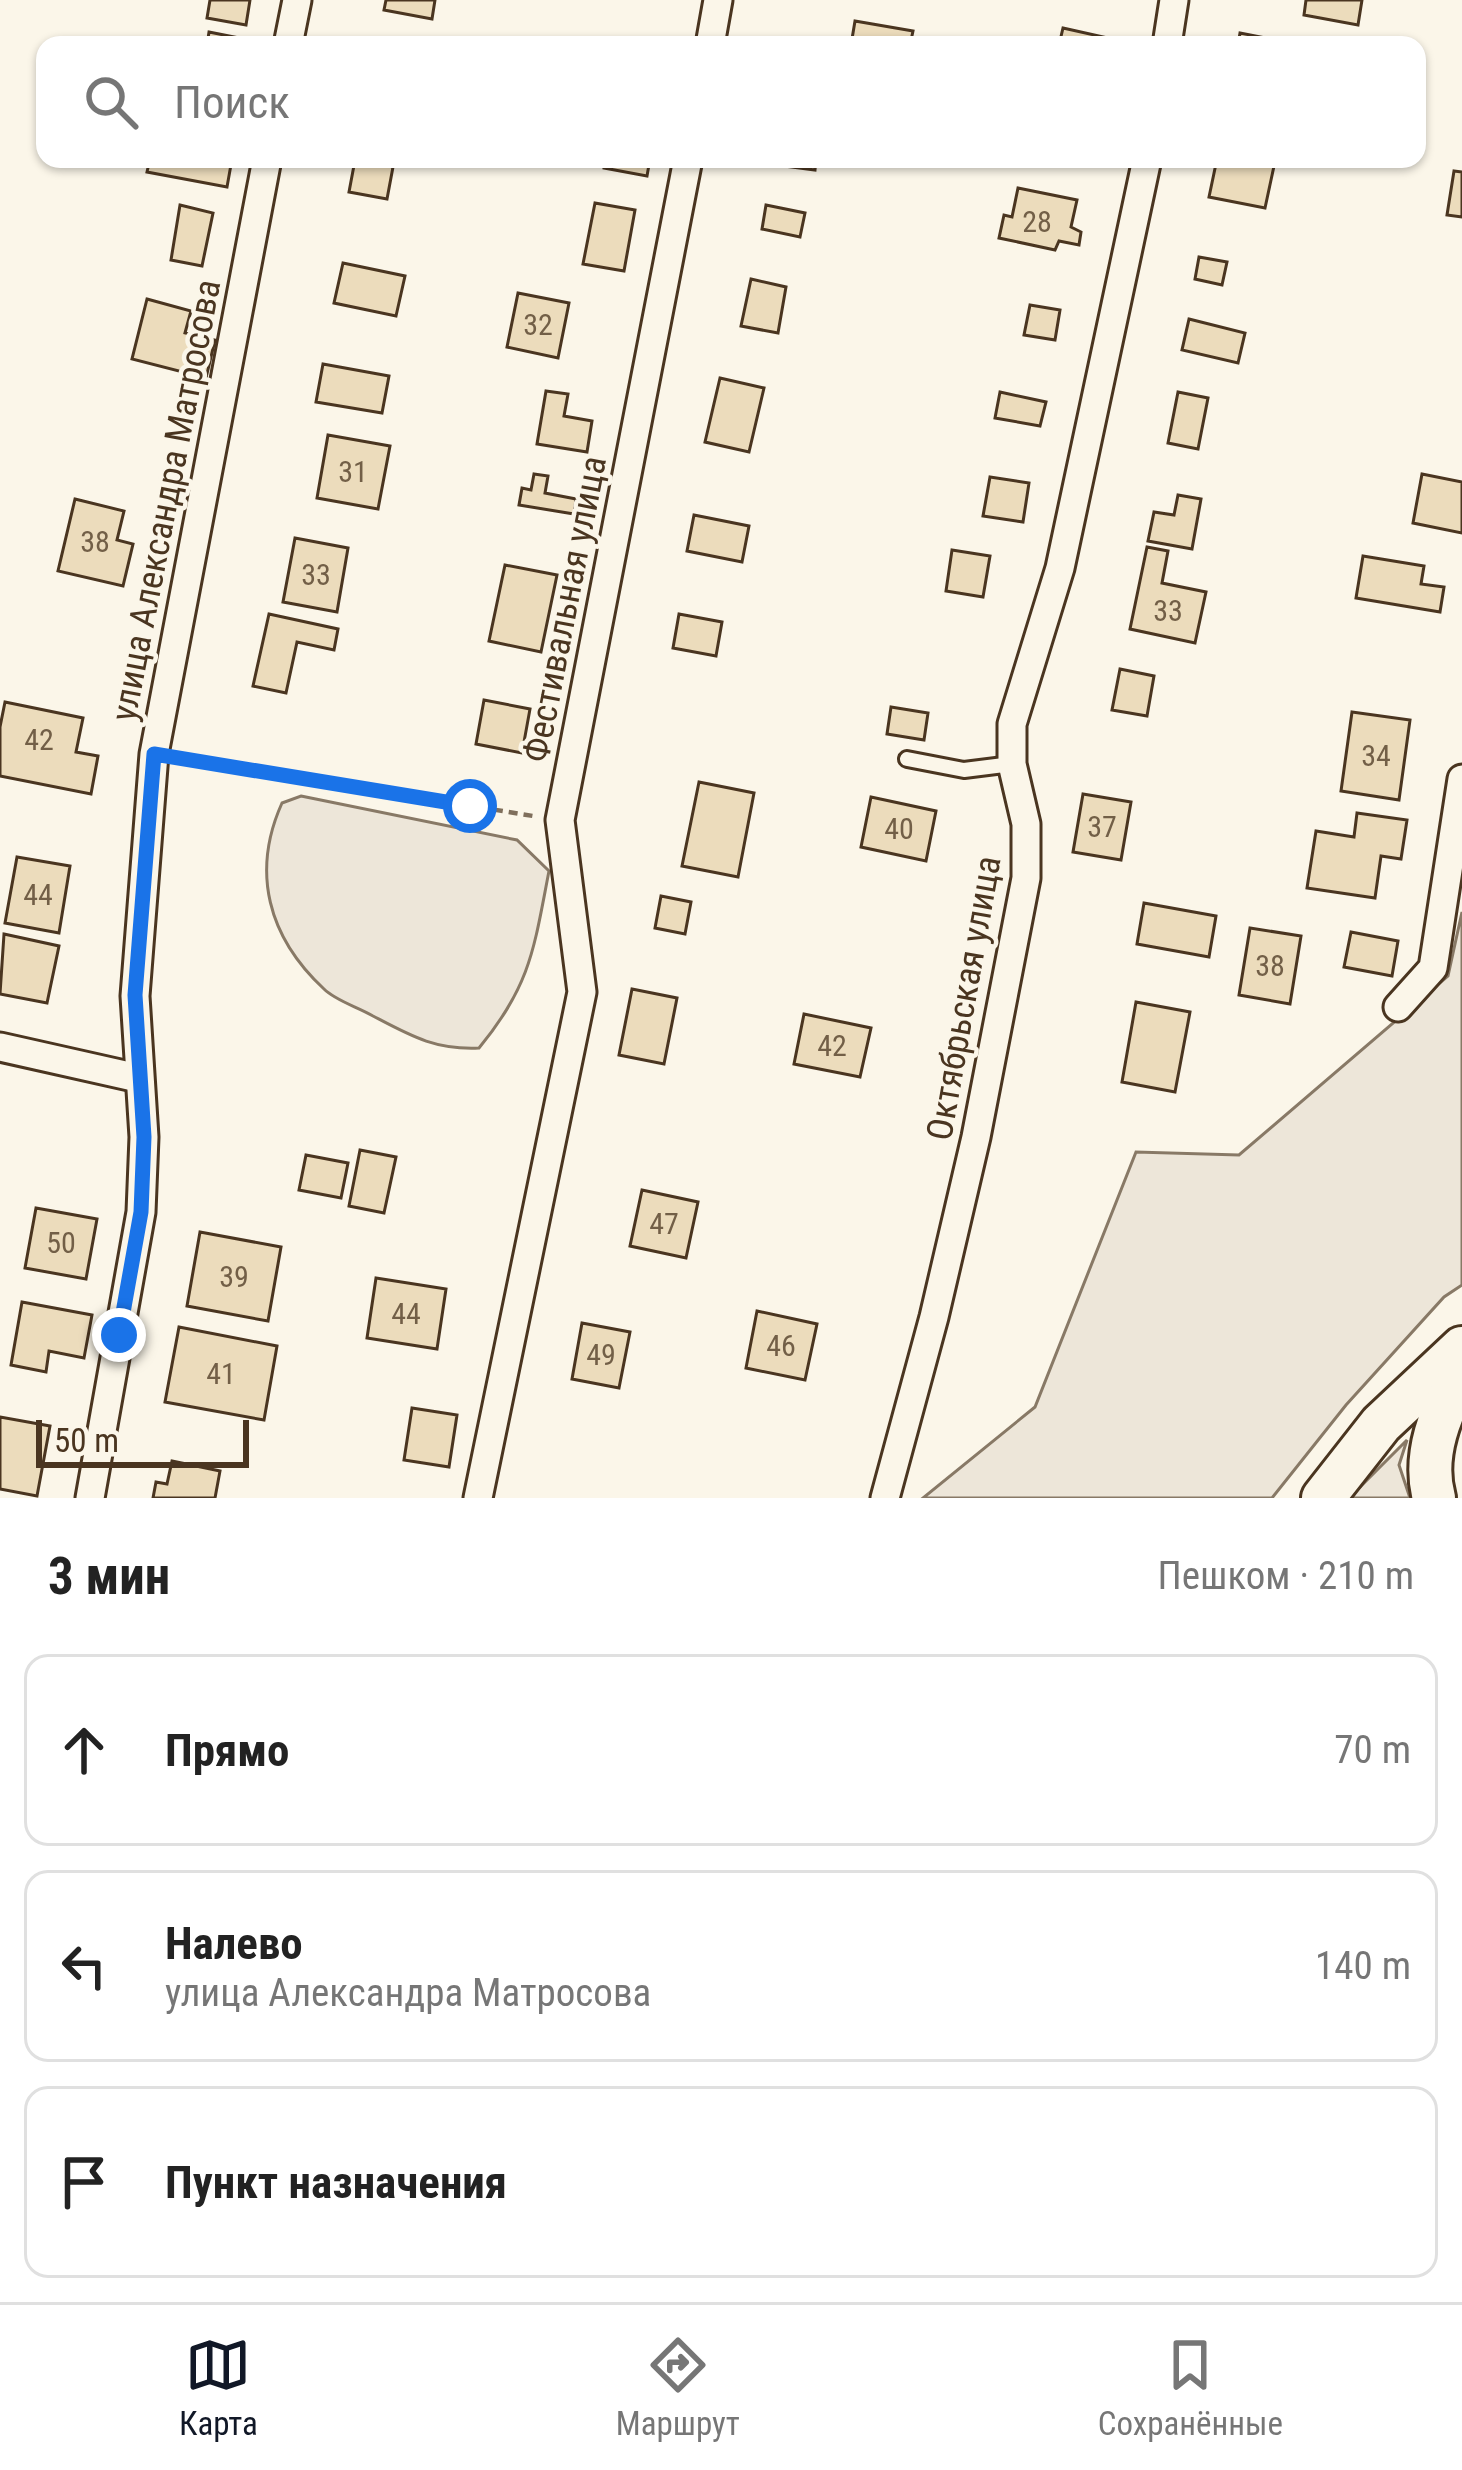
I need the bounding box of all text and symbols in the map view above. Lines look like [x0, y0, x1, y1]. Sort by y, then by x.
search box [36, 36, 1426, 168]
icon: search [78, 69, 144, 135]
text: Поиск [174, 76, 290, 129]
house number: 28 [1022, 204, 1052, 239]
street label: улица Александра Матросова [103, 276, 229, 724]
house number: 32 [523, 307, 553, 342]
street label: Фестивальная улица [515, 453, 615, 766]
house number: 31 [338, 454, 368, 489]
house number: 38 [80, 524, 110, 559]
house number: 33 [301, 557, 331, 592]
house number: 33 [1153, 593, 1183, 628]
house number: 42 [24, 722, 54, 757]
house number: 34 [1361, 738, 1391, 773]
route start [443, 779, 497, 833]
house number: 37 [1087, 809, 1117, 844]
house number: 40 [884, 811, 914, 846]
street label: Октябрьская улица [918, 853, 1010, 1143]
house number: 44 [23, 877, 53, 912]
house number: 38 [1255, 948, 1285, 983]
house number: 42 [817, 1028, 847, 1063]
house number: 47 [649, 1206, 679, 1241]
house number: 50 [46, 1225, 76, 1260]
house number: 39 [219, 1259, 249, 1294]
house number: 44 [391, 1296, 421, 1331]
route end [92, 1308, 146, 1362]
house number: 46 [766, 1328, 796, 1363]
house number: 49 [586, 1337, 616, 1372]
house number: 41 [206, 1356, 236, 1391]
scale bar [36, 1414, 249, 1467]
text: 50 m [54, 1421, 119, 1460]
text: 3 мин [48, 1547, 170, 1606]
text: Пешком · 210 m [1157, 1553, 1414, 1599]
icon: ahead [51, 1717, 117, 1783]
text: Прямо [165, 1724, 289, 1777]
text: 70 m [1334, 1727, 1411, 1773]
text: Налево [165, 1917, 303, 1970]
icon: left [51, 1933, 117, 1999]
text: 140 m [1315, 1943, 1411, 1989]
text: улица Александра Матросова [165, 1970, 651, 2016]
icon: arrive [51, 2149, 117, 2215]
text: Пункт назначения [165, 2156, 507, 2209]
tab: Карта [179, 2332, 258, 2443]
tab: Маршрут [616, 2332, 740, 2443]
tab: Сохранённые [1098, 2332, 1283, 2443]

